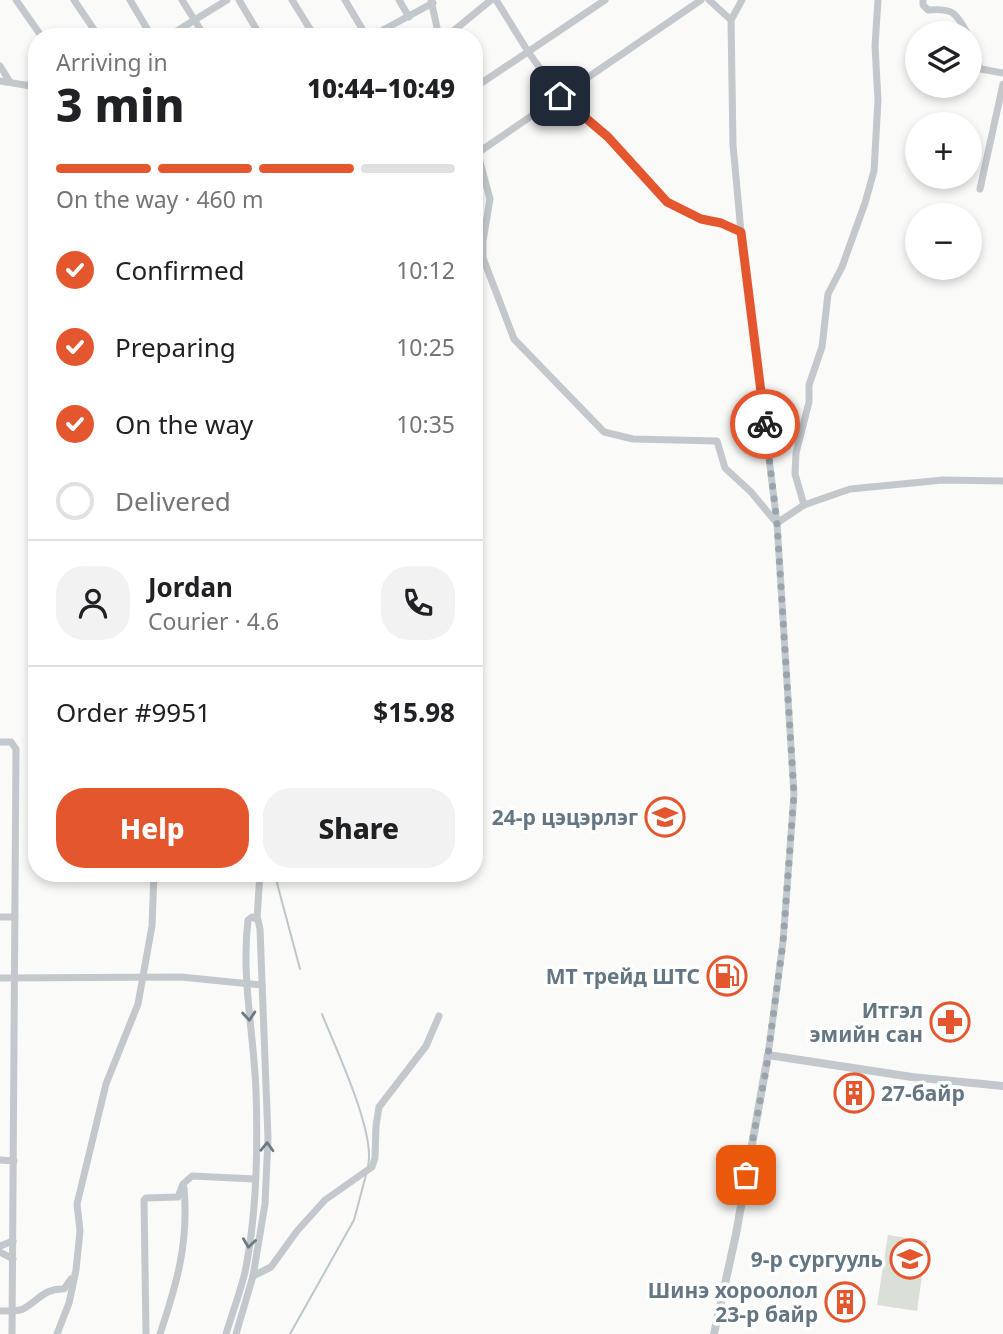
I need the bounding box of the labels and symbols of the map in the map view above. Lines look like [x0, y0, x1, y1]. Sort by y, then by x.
pin [530, 66, 590, 126]
courier [730, 389, 800, 459]
school or university icon: 24-р цэцэрлэг [644, 796, 686, 838]
place label: 24-р цэцэрлэг [492, 803, 638, 831]
fuel station icon: МТ трейд ШТС [706, 955, 748, 997]
place label: МТ трейд ШТС [546, 962, 700, 990]
place label: Итгэл эмийн сан [810, 996, 923, 1048]
pharmacy icon: Итгэл эмийн сан [929, 1001, 971, 1043]
one-way arrow [241, 1011, 256, 1022]
building icon: 27-байр [833, 1072, 875, 1114]
place label: 27-байр [881, 1079, 965, 1107]
one-way arrow [260, 1141, 275, 1152]
pin [716, 1145, 776, 1205]
one-way arrow [242, 1237, 257, 1248]
school or university icon: 9-р сургууль [889, 1238, 931, 1280]
place label: 9-р сургууль [751, 1245, 883, 1273]
place label: Шинэ хороолол 23-р байр [648, 1276, 818, 1328]
building icon: Шинэ хороолол 23-р байр [824, 1281, 866, 1323]

